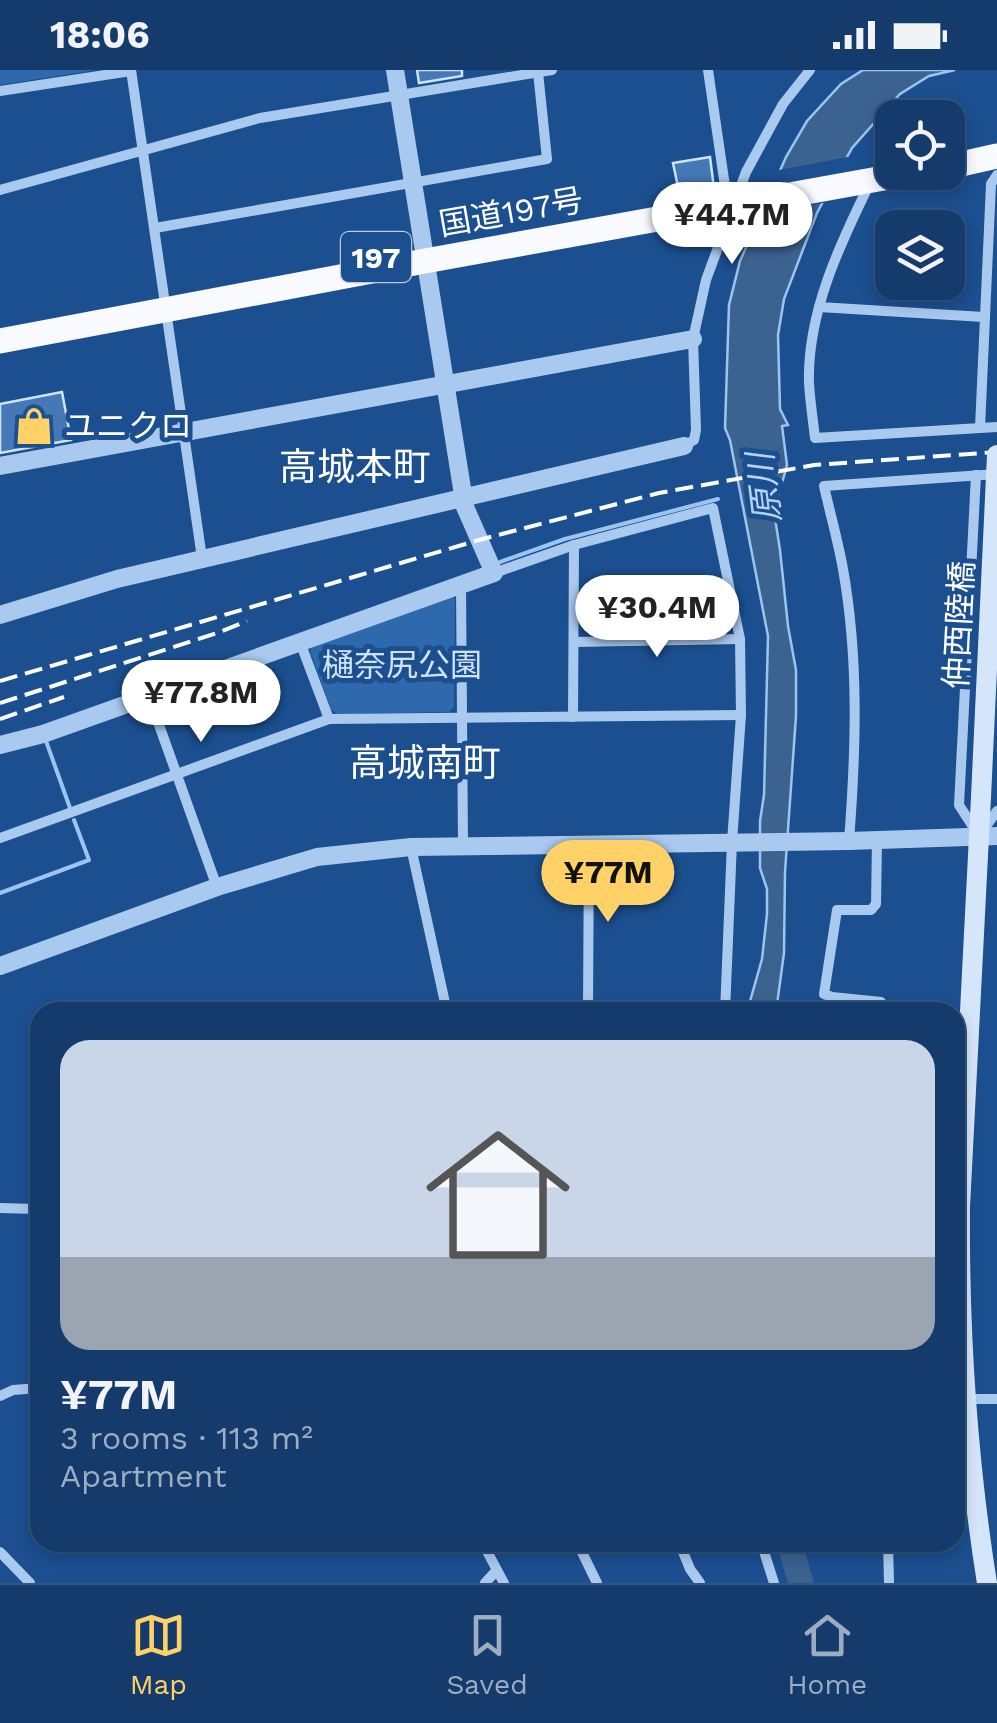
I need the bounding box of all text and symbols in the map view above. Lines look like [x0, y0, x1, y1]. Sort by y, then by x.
text: 18:06 [50, 13, 150, 57]
map controls [875, 100, 965, 300]
button: locate [875, 100, 965, 190]
street label: 国道197号 [436, 181, 586, 243]
pin: ¥44.7M [651, 182, 813, 267]
text: ¥44.7M [674, 195, 790, 233]
button: layers [875, 210, 965, 300]
road number: 197 [341, 232, 411, 282]
shop icon: ユニクロ [13, 405, 55, 447]
place label: ユニクロ [64, 407, 192, 445]
district label: 高城本町 [279, 445, 431, 489]
water label: 原川 [738, 447, 789, 525]
street label: 仲西陸橋 [937, 560, 981, 690]
pin: ¥30.4M [576, 575, 738, 660]
text: ¥30.4M [597, 588, 717, 626]
park label: 樋奈尻公園 [322, 646, 482, 684]
pin: ¥77.8M [120, 660, 282, 745]
text: ¥77.8M [144, 673, 258, 711]
district label: 高城南町 [349, 741, 501, 785]
pin: ¥77M [549, 840, 667, 925]
text: ¥77M [563, 853, 653, 891]
icon: home [408, 1105, 588, 1285]
text: ¥77M [60, 1370, 177, 1419]
text: 3 rooms · 113 m² [60, 1419, 313, 1457]
text: Apartment [60, 1457, 227, 1495]
tab: Map [130, 1608, 187, 1701]
tab: Saved [446, 1608, 528, 1701]
tab: Home [787, 1608, 867, 1701]

